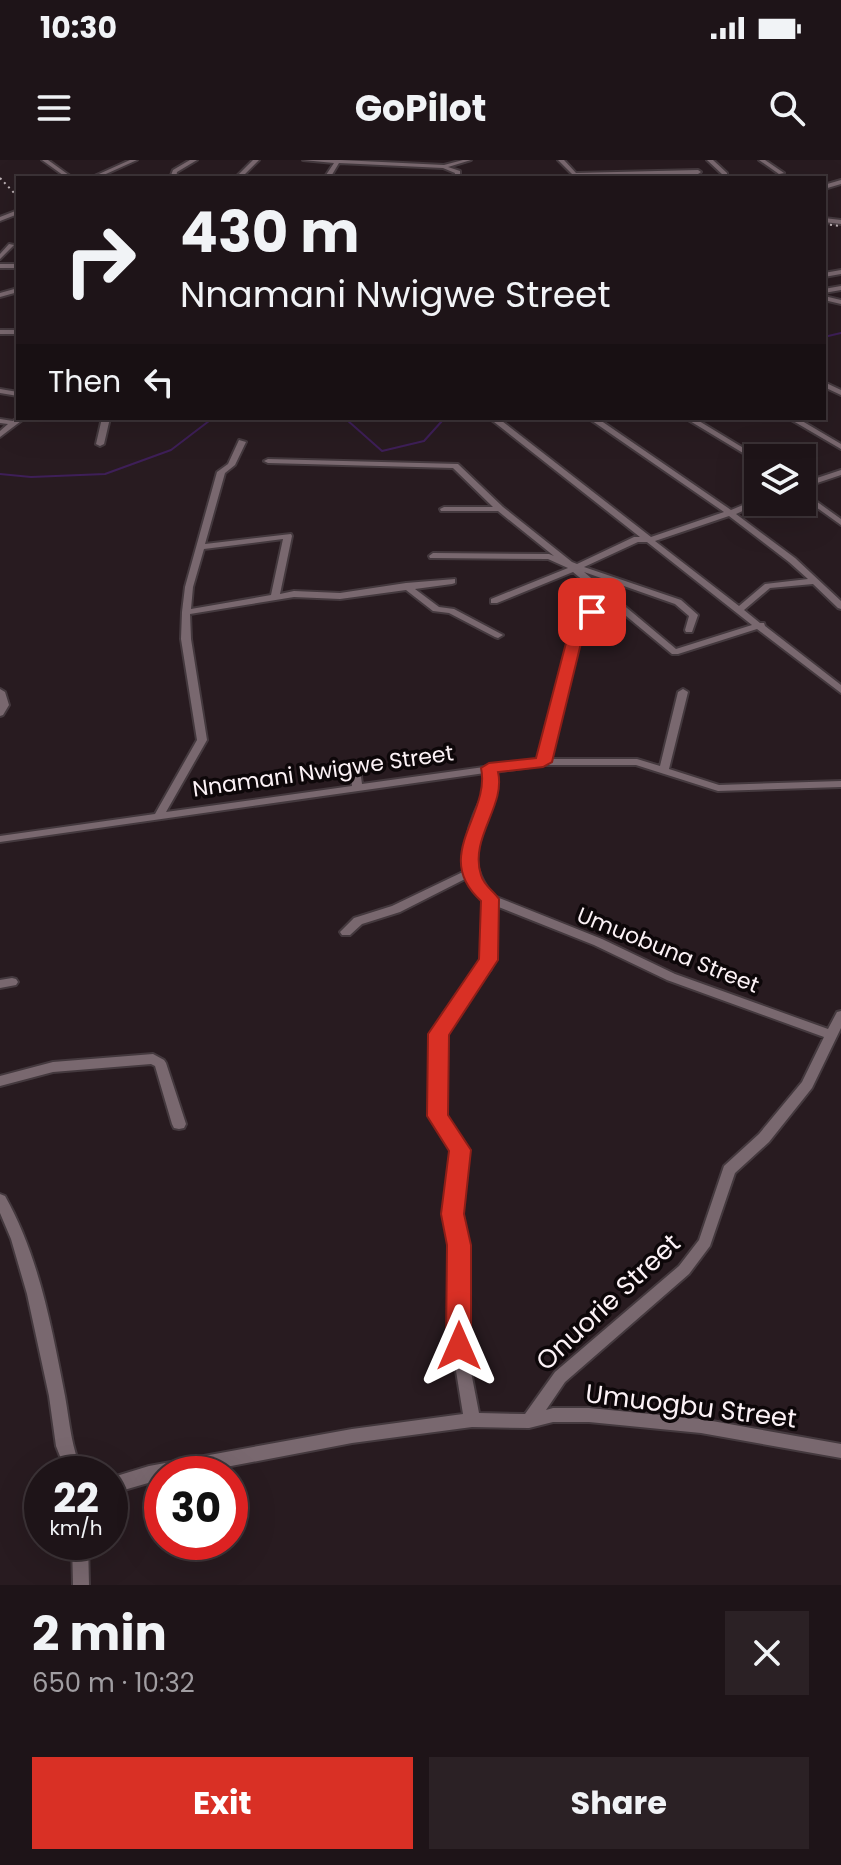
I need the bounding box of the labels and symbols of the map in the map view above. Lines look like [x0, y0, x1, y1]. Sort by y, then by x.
pin [558, 578, 626, 646]
street label: Nnamani Nwigwe Street [191, 737, 455, 805]
street label: Umuobuna Street [572, 899, 764, 1001]
street label: Onuorie Street [528, 1226, 688, 1378]
position arrow [417, 1304, 501, 1388]
street label: Umuogbu Street [583, 1375, 799, 1437]
speed limit sign: 30 [144, 1456, 248, 1560]

